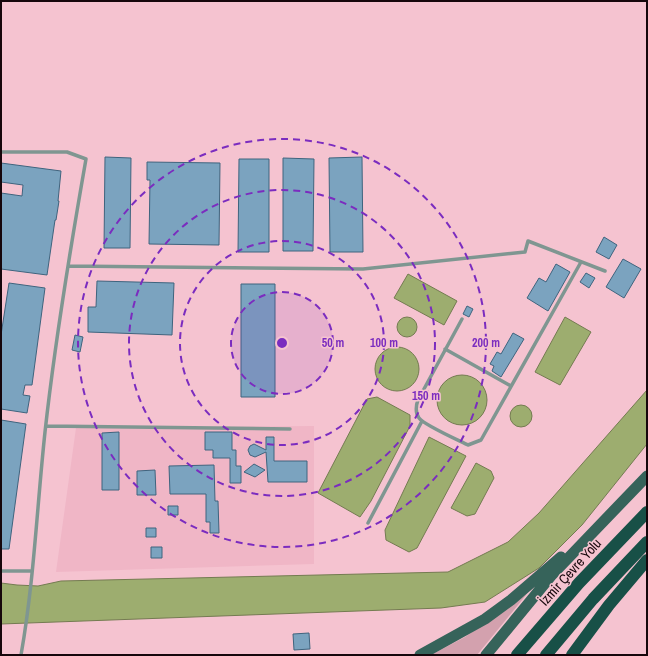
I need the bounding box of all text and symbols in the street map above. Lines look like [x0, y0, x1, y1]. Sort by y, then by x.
text: 50 m [322, 335, 344, 351]
text: 100 m [370, 335, 398, 351]
text: 200 m [472, 335, 500, 351]
centre of rings [275, 336, 289, 350]
text: 150 m [412, 388, 440, 404]
street label: İzmir Çevre Yolu [535, 535, 605, 609]

